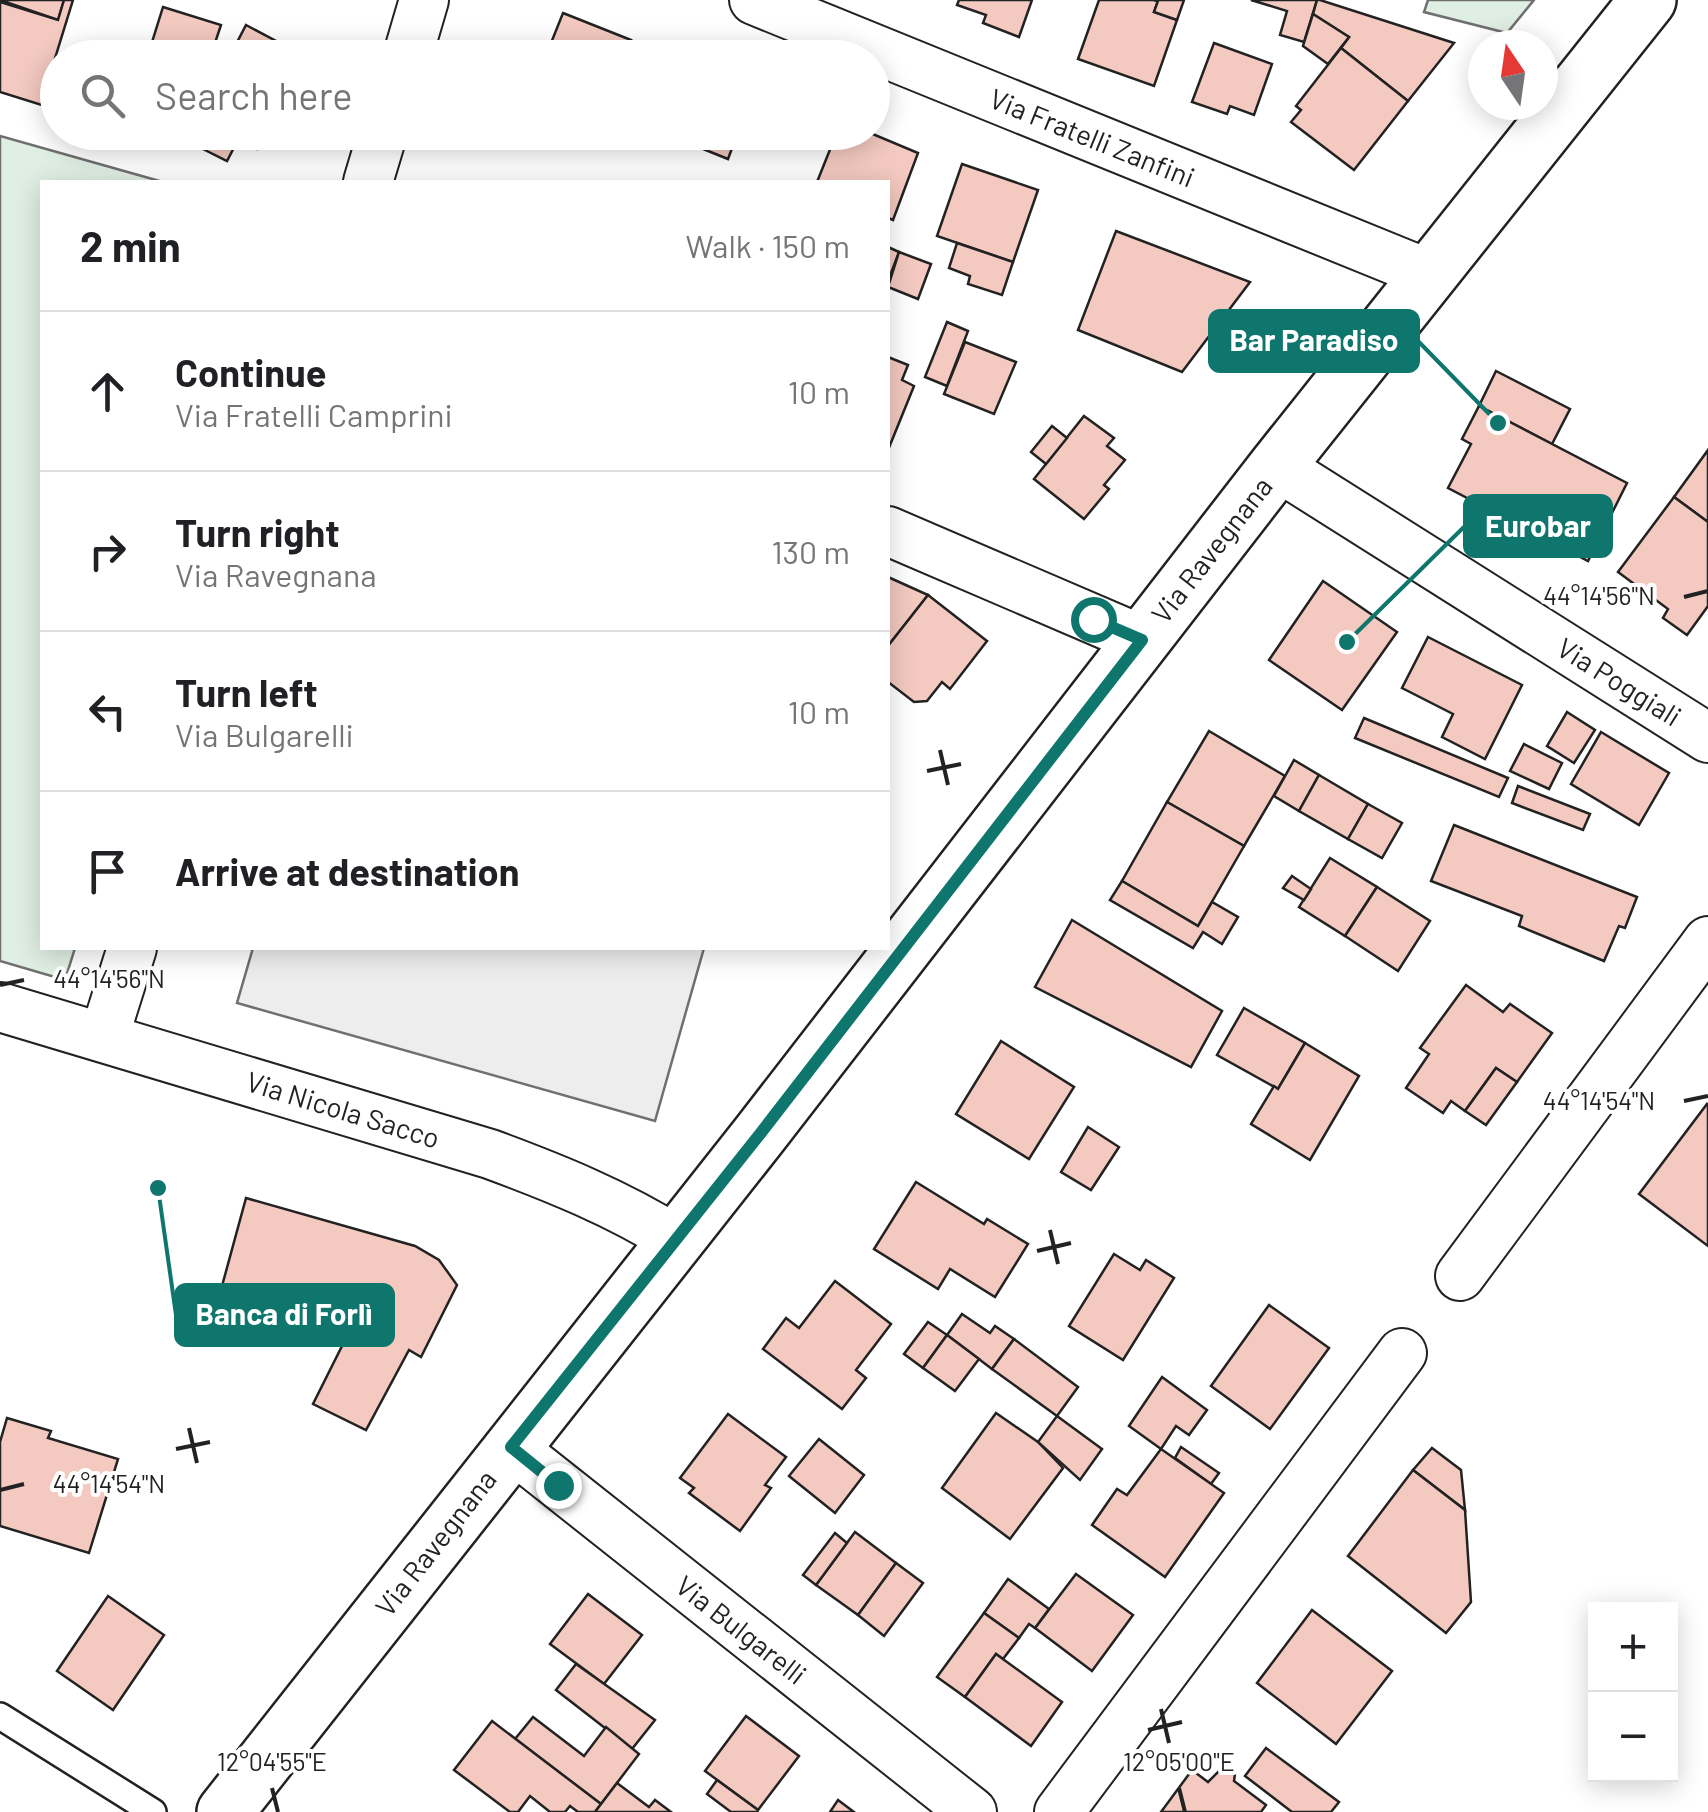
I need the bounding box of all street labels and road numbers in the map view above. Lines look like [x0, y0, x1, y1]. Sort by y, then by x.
street label: Via Fratelli Zanfini [985, 80, 1200, 194]
street label: Via Ravegnana [1144, 469, 1279, 629]
street label: Via Poggiali [1551, 630, 1688, 733]
street label: Via Nicola Sacco [242, 1063, 444, 1155]
street label: Via Ravegnana [368, 1462, 503, 1622]
street label: Via Bulgarelli [670, 1568, 814, 1691]

